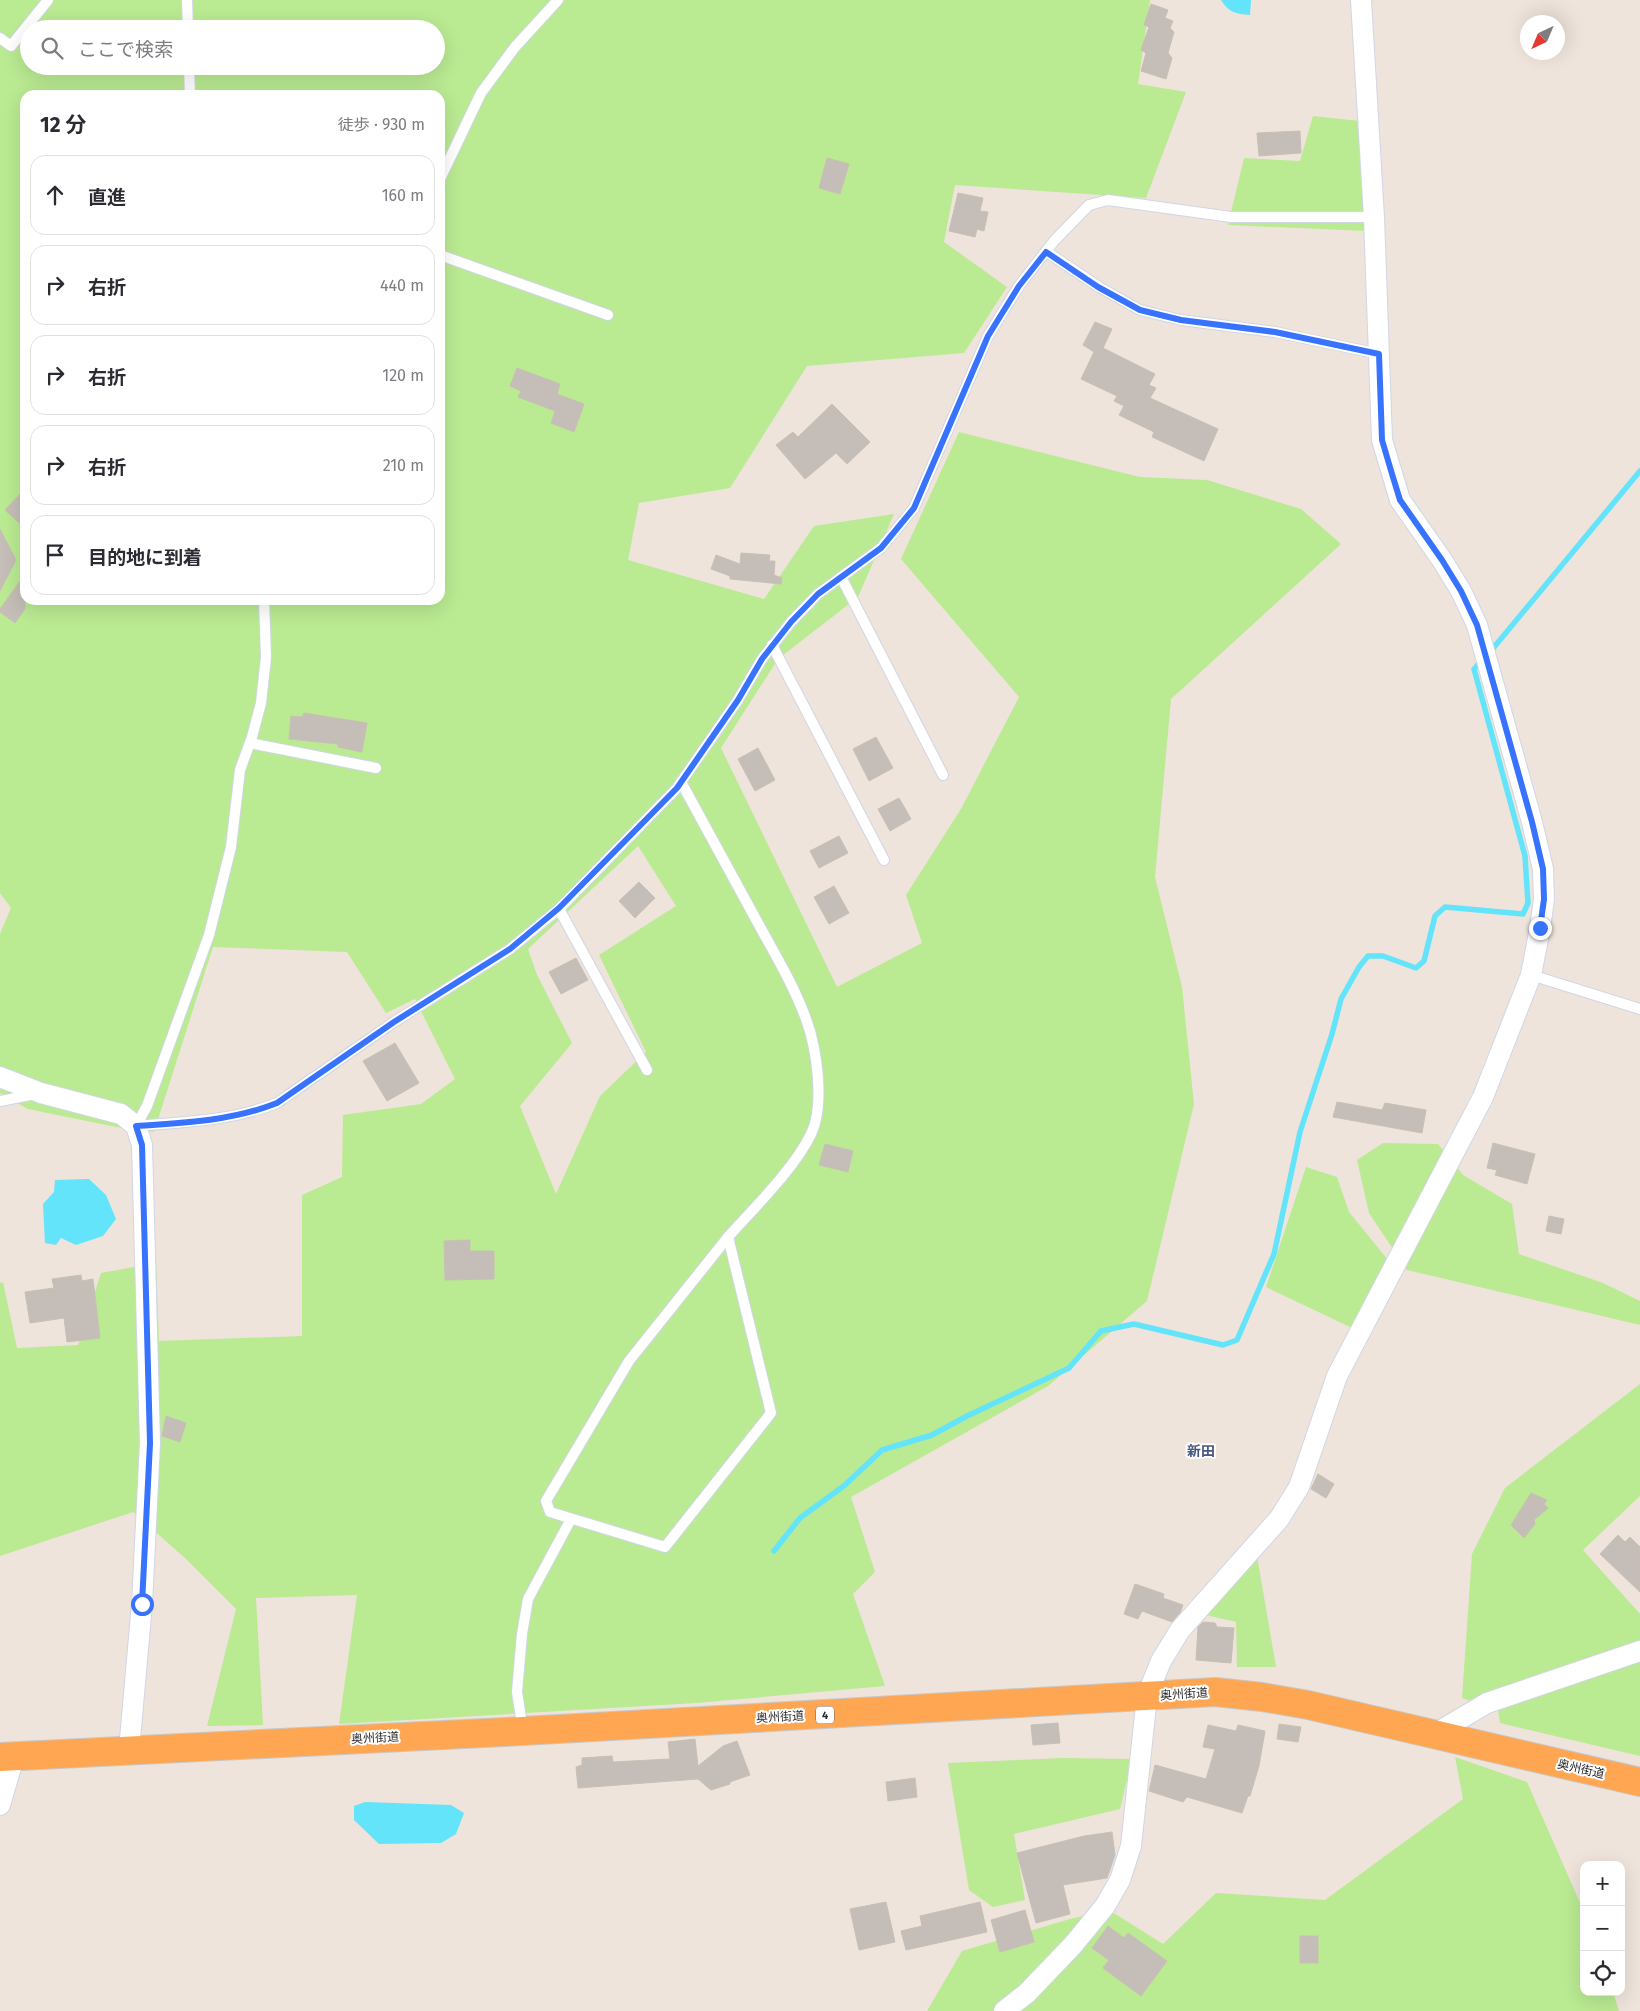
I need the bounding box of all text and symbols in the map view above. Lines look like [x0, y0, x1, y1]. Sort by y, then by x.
north arrow [1520, 15, 1565, 60]
search box [20, 20, 445, 75]
icon: search [38, 34, 66, 62]
text: ここで検索 [78, 38, 173, 61]
text: 12 分 [40, 112, 87, 138]
text: 徒歩 · 930 m [338, 115, 425, 134]
icon: ahead [41, 181, 69, 209]
text: 直進 [88, 186, 126, 209]
text: 160 m [382, 186, 424, 205]
icon: right [41, 271, 69, 299]
text: 右折 [88, 276, 126, 299]
text: 440 m [380, 276, 424, 295]
icon: right [41, 361, 69, 389]
text: 右折 [88, 366, 126, 389]
text: 120 m [382, 366, 424, 385]
icon: right [41, 451, 69, 479]
text: 右折 [88, 456, 126, 479]
text: 210 m [383, 456, 424, 475]
icon: arrive [41, 541, 69, 569]
text: 目的地に到着 [88, 546, 202, 569]
route end [1529, 917, 1552, 940]
district label: 新田 [1187, 1443, 1215, 1460]
route start [131, 1593, 154, 1616]
street label: 奥州街道 [1160, 1685, 1208, 1703]
road number: 4 [816, 1706, 834, 1724]
street label: 奥州街道 [756, 1709, 804, 1725]
street label: 奥州街道 [351, 1730, 399, 1746]
street label: 奥州街道 [1556, 1757, 1606, 1781]
map controls [1580, 1861, 1625, 1996]
button: + [1580, 1861, 1625, 1906]
button: − [1580, 1906, 1625, 1951]
button: locate [1580, 1951, 1625, 1996]

